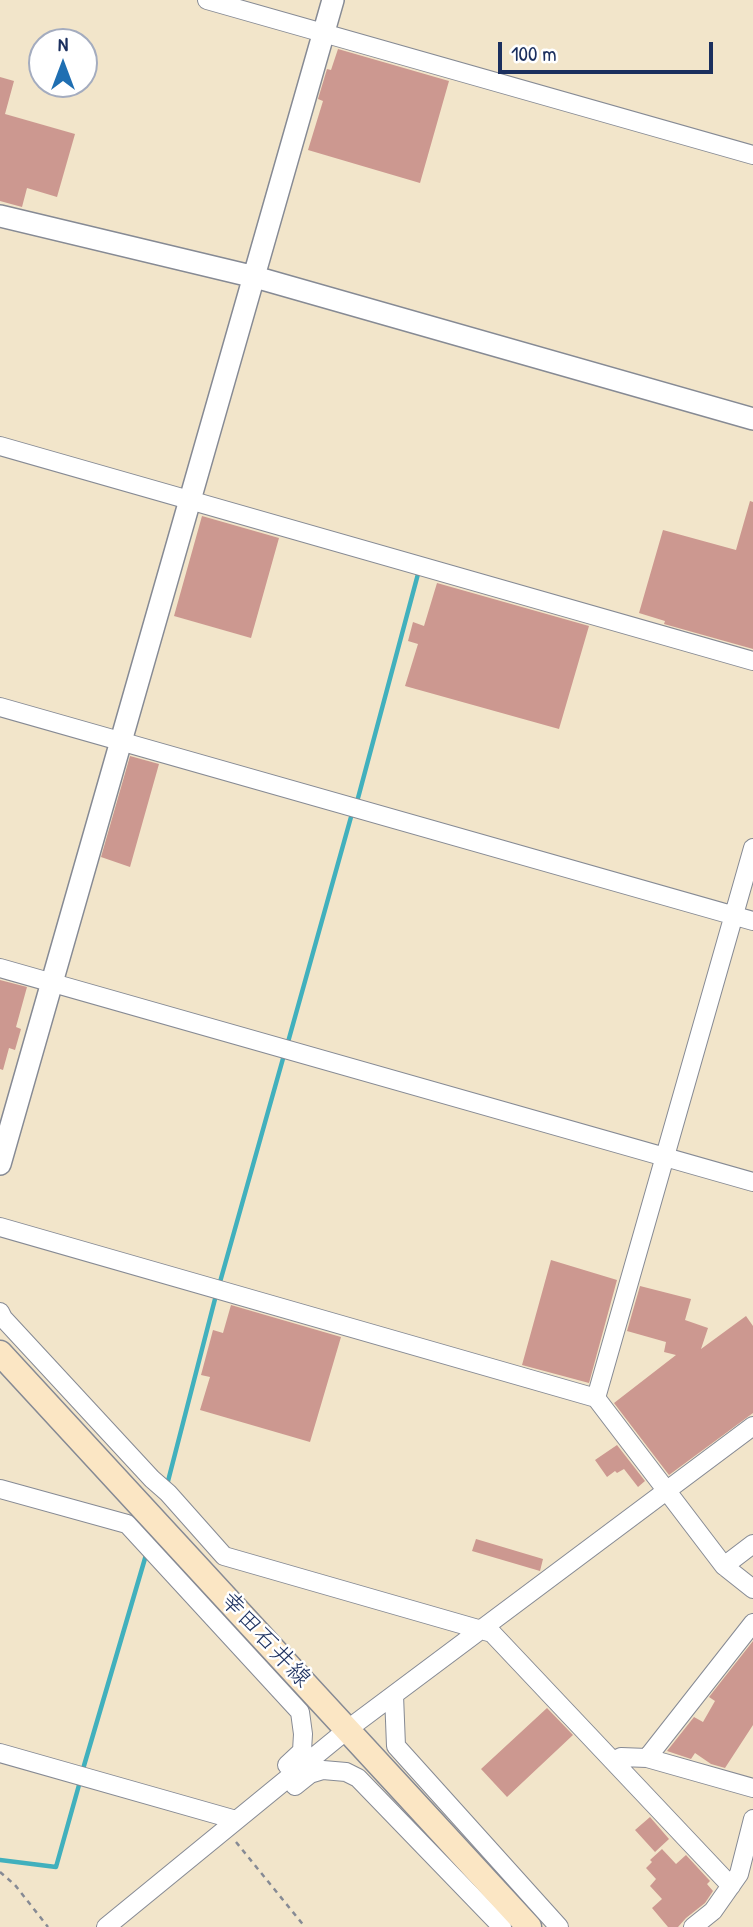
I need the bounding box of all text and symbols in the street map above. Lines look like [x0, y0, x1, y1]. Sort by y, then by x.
north arrow [28, 28, 98, 98]
scale bar [501, 28, 716, 72]
text: N [58, 31, 68, 57]
text: 100 m [511, 39, 557, 68]
street label: 幸田石井線 [214, 1586, 316, 1694]

